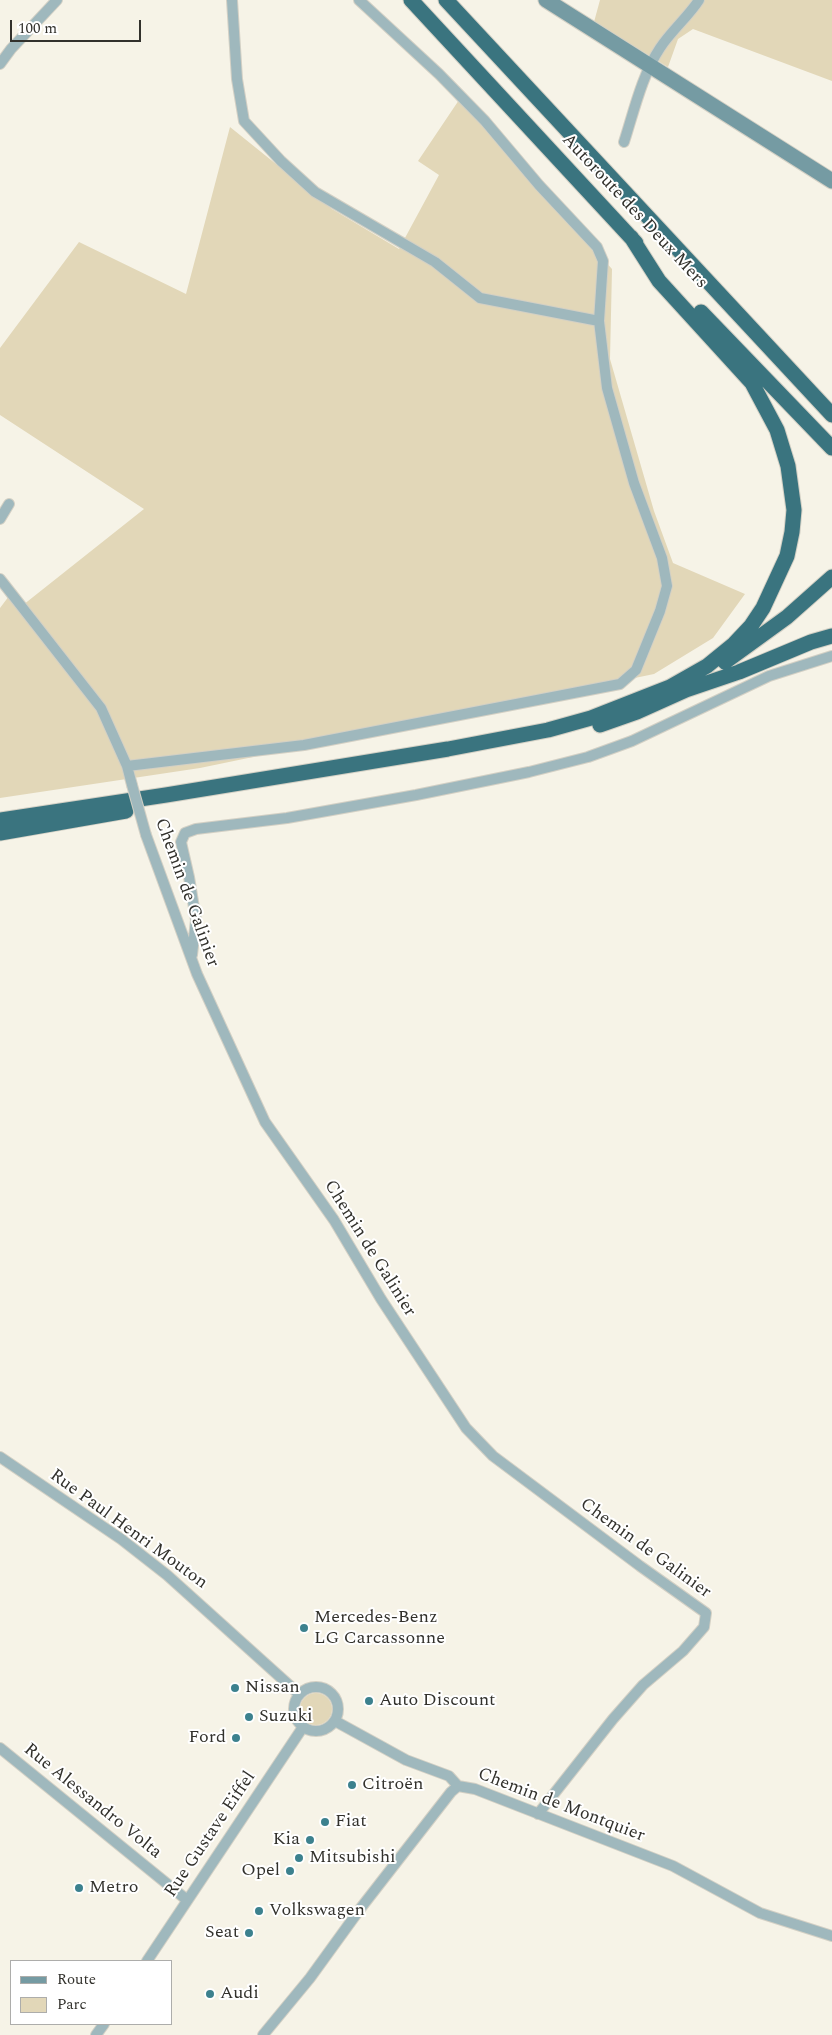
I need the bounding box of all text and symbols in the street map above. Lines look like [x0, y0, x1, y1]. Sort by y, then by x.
scale bar [12, 10, 144, 42]
text: 100 m [18, 17, 57, 40]
street label: Autoroute des Deux Mers [557, 130, 711, 294]
street label: Chemin de Galinier [149, 816, 223, 970]
street label: Chemin de Galinier [318, 1177, 420, 1321]
street label: Rue Paul Henri Mouton [45, 1466, 211, 1594]
street label: Chemin de Galinier [575, 1494, 715, 1604]
place label: Mercedes-Benz LG Carcassonne [314, 1607, 445, 1650]
marker: Mercedes-Benz LG Carcassonne [298, 1622, 310, 1634]
place label: Nissan [245, 1677, 300, 1699]
marker: Nissan [229, 1682, 241, 1694]
place label: Auto Discount [379, 1690, 495, 1712]
marker: Auto Discount [363, 1695, 375, 1707]
place label: Suzuki [259, 1706, 313, 1728]
marker: Suzuki [243, 1711, 255, 1723]
place label: Ford [189, 1727, 226, 1749]
marker: Ford [230, 1732, 242, 1744]
street label: Rue Alessandro Volta [19, 1740, 165, 1864]
street label: Chemin de Montquier [475, 1764, 647, 1848]
street label: Rue Gustave Eiffel [161, 1768, 261, 1902]
place label: Citroën [362, 1774, 423, 1796]
marker: Citroën [346, 1779, 358, 1791]
place label: Fiat [335, 1811, 367, 1833]
marker: Fiat [319, 1816, 331, 1828]
place label: Kia [273, 1829, 300, 1851]
marker: Kia [304, 1834, 316, 1846]
place label: Mitsubishi [309, 1847, 396, 1869]
marker: Mitsubishi [293, 1852, 305, 1864]
place label: Opel [241, 1860, 280, 1882]
marker: Opel [284, 1865, 296, 1877]
place label: Metro [89, 1877, 138, 1899]
marker: Metro [73, 1882, 85, 1894]
place label: Volkswagen [269, 1900, 365, 1922]
marker: Volkswagen [253, 1905, 265, 1917]
place label: Seat [205, 1922, 239, 1944]
marker: Seat [243, 1927, 255, 1939]
legend [10, 1960, 172, 2025]
text: Route [57, 1968, 96, 1991]
place label: Audi [220, 1983, 259, 2005]
marker: Audi [204, 1988, 216, 2000]
text: Parc [57, 1993, 87, 2016]

